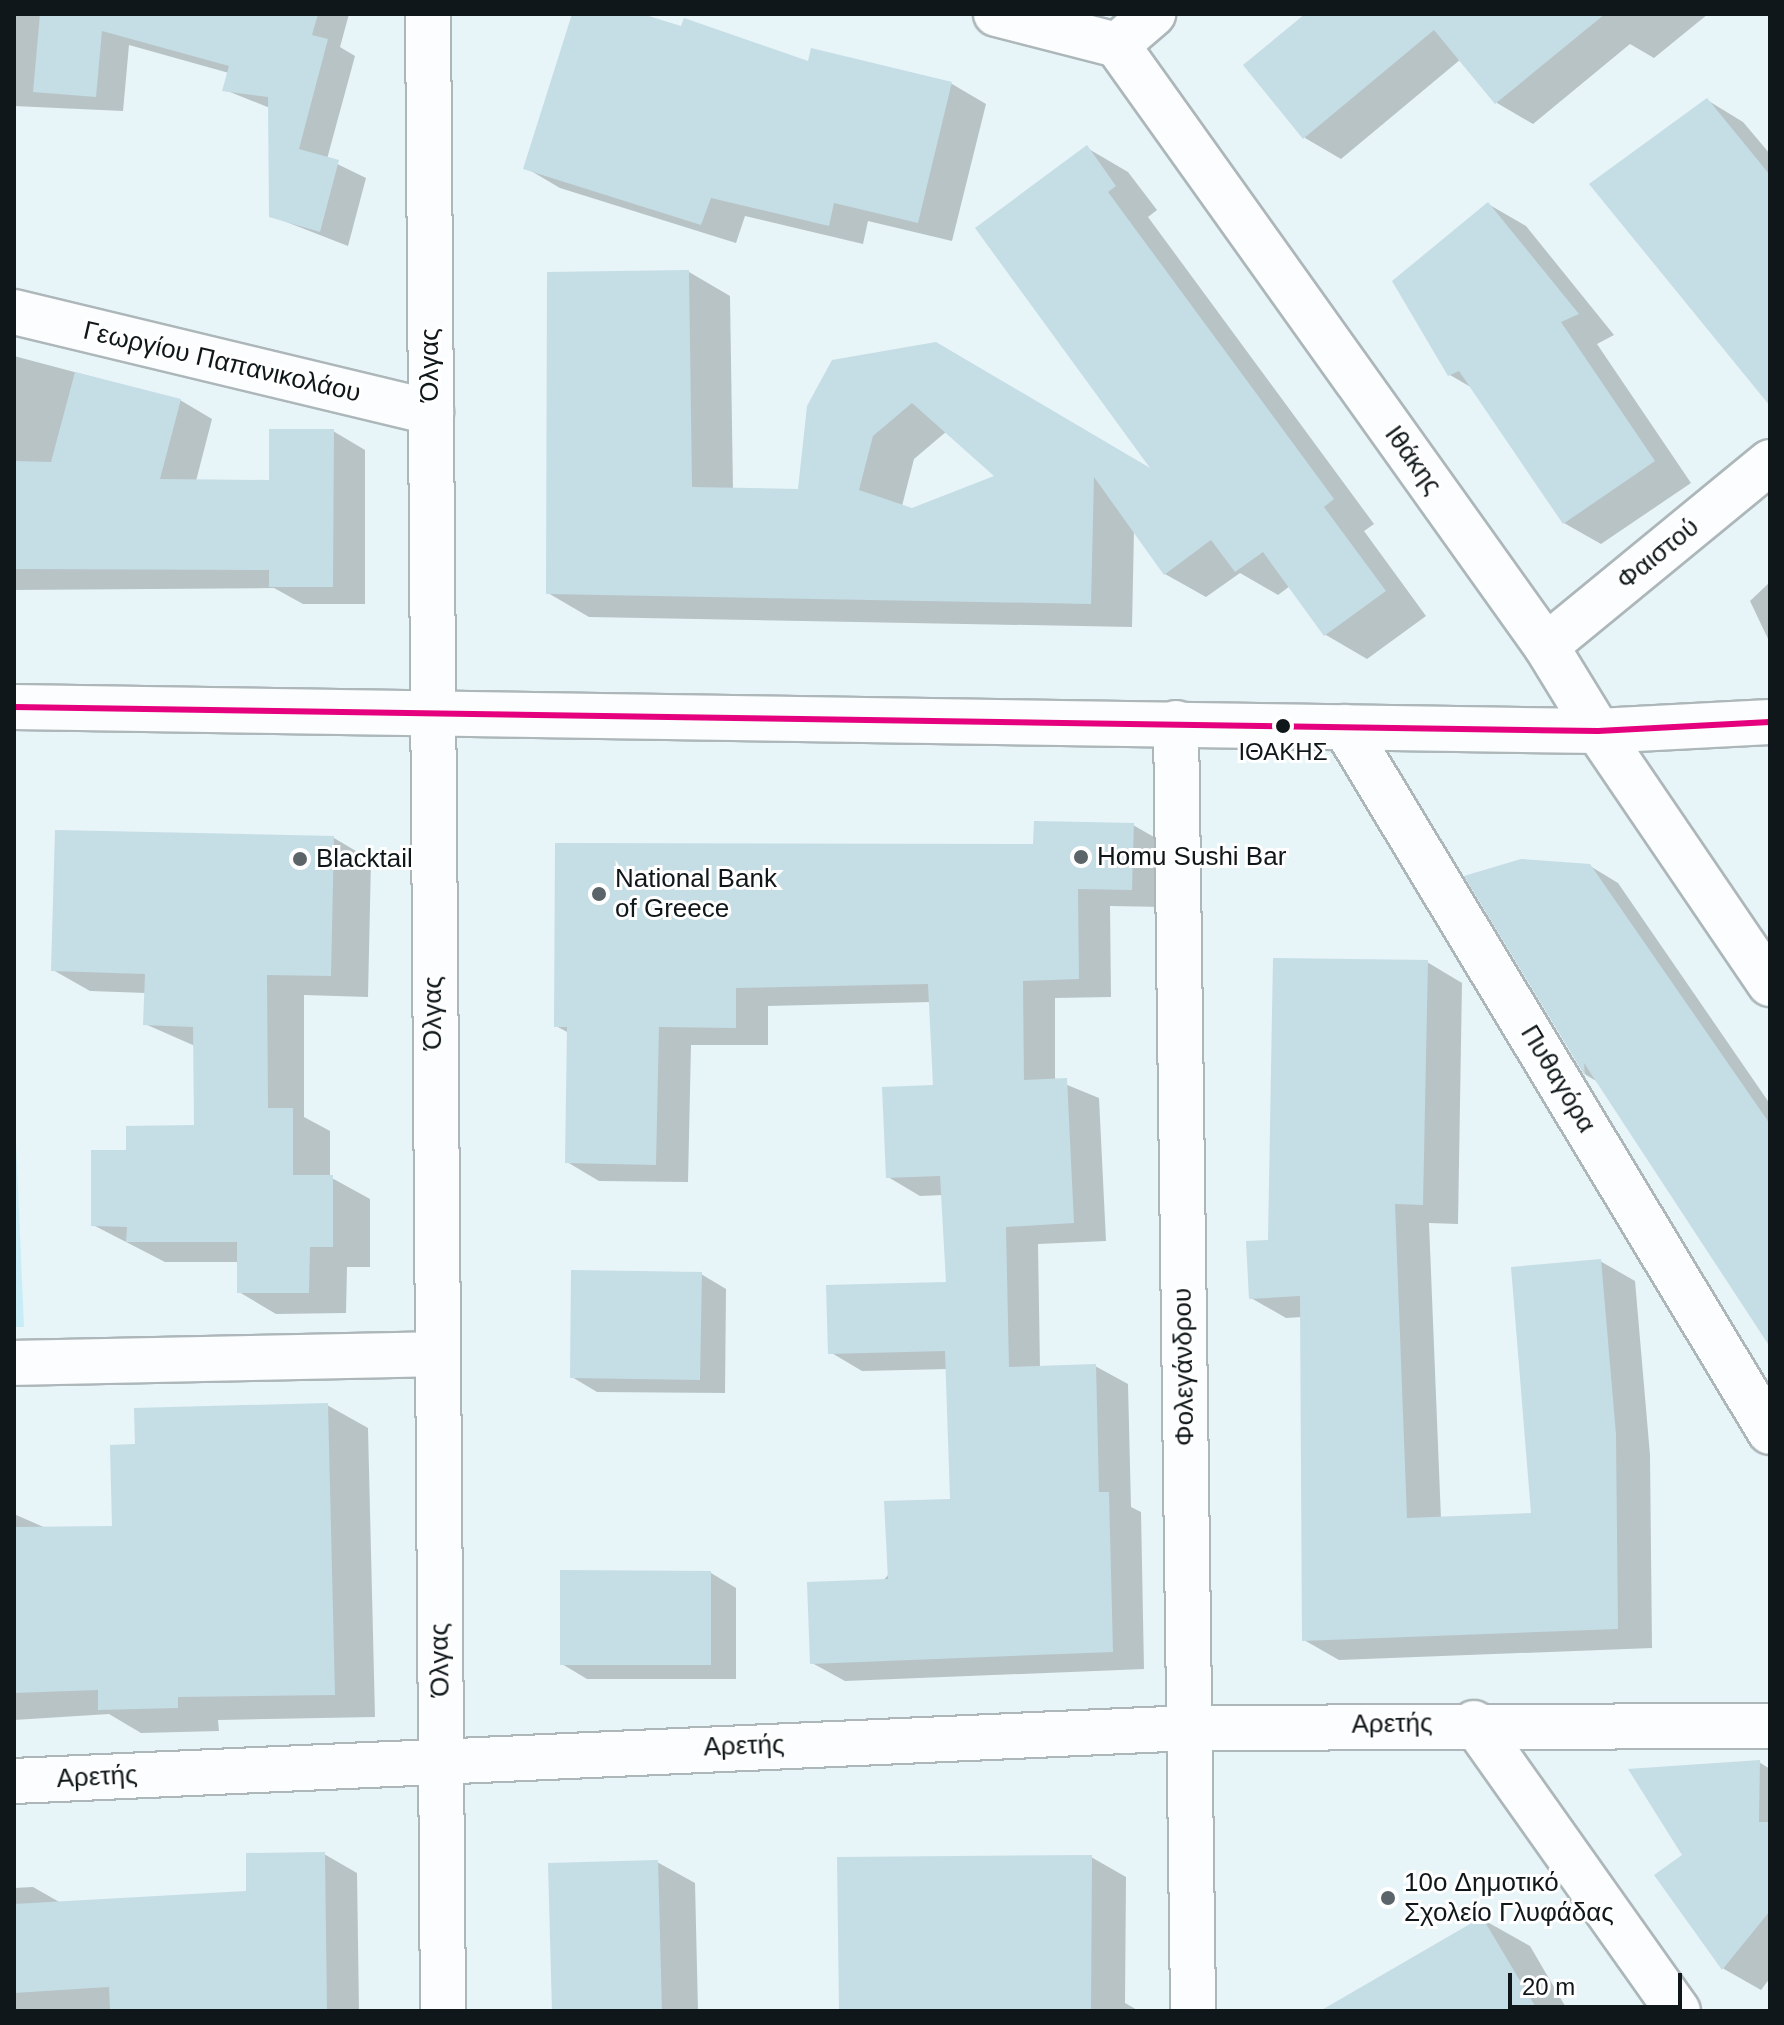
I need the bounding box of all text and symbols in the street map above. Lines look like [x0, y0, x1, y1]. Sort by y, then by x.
street label: Γεωργίου Παπανικολάου [80, 315, 364, 409]
street label: Όλγας [414, 328, 446, 402]
street label: Ιθάκης [1378, 420, 1448, 500]
street label: Φαιστού [1611, 512, 1705, 596]
marker: ΙΘΑΚΗΣ [1275, 718, 1291, 734]
place label: ΙΘΑΚΗΣ [1238, 738, 1328, 766]
place label: Homu Sushi Bar [1097, 841, 1286, 873]
place label: Blacktail [316, 843, 413, 875]
marker: Homu Sushi Bar [1072, 848, 1090, 866]
marker: Blacktail [291, 850, 309, 868]
place label: National Bank of Greece [615, 863, 777, 924]
marker: National Bank of Greece [590, 885, 608, 903]
street label: Όλγας [417, 976, 449, 1050]
street label: Πυθαγόρα [1514, 1020, 1602, 1138]
street label: Φολεγάνδρου [1167, 1288, 1201, 1446]
street label: Όλγας [424, 1623, 456, 1697]
street label: Αρετής [1351, 1708, 1433, 1740]
street label: Αρετής [703, 1729, 785, 1763]
street label: Αρετής [56, 1759, 138, 1795]
place label: 10o Δημοτικό Σχολείο Γλυφάδας [1404, 1867, 1614, 1928]
marker: 10o Δημοτικό Σχολείο Γλυφάδας [1379, 1889, 1397, 1907]
scale bar [1512, 1957, 1686, 2007]
text: 20 m [1522, 1973, 1575, 2000]

